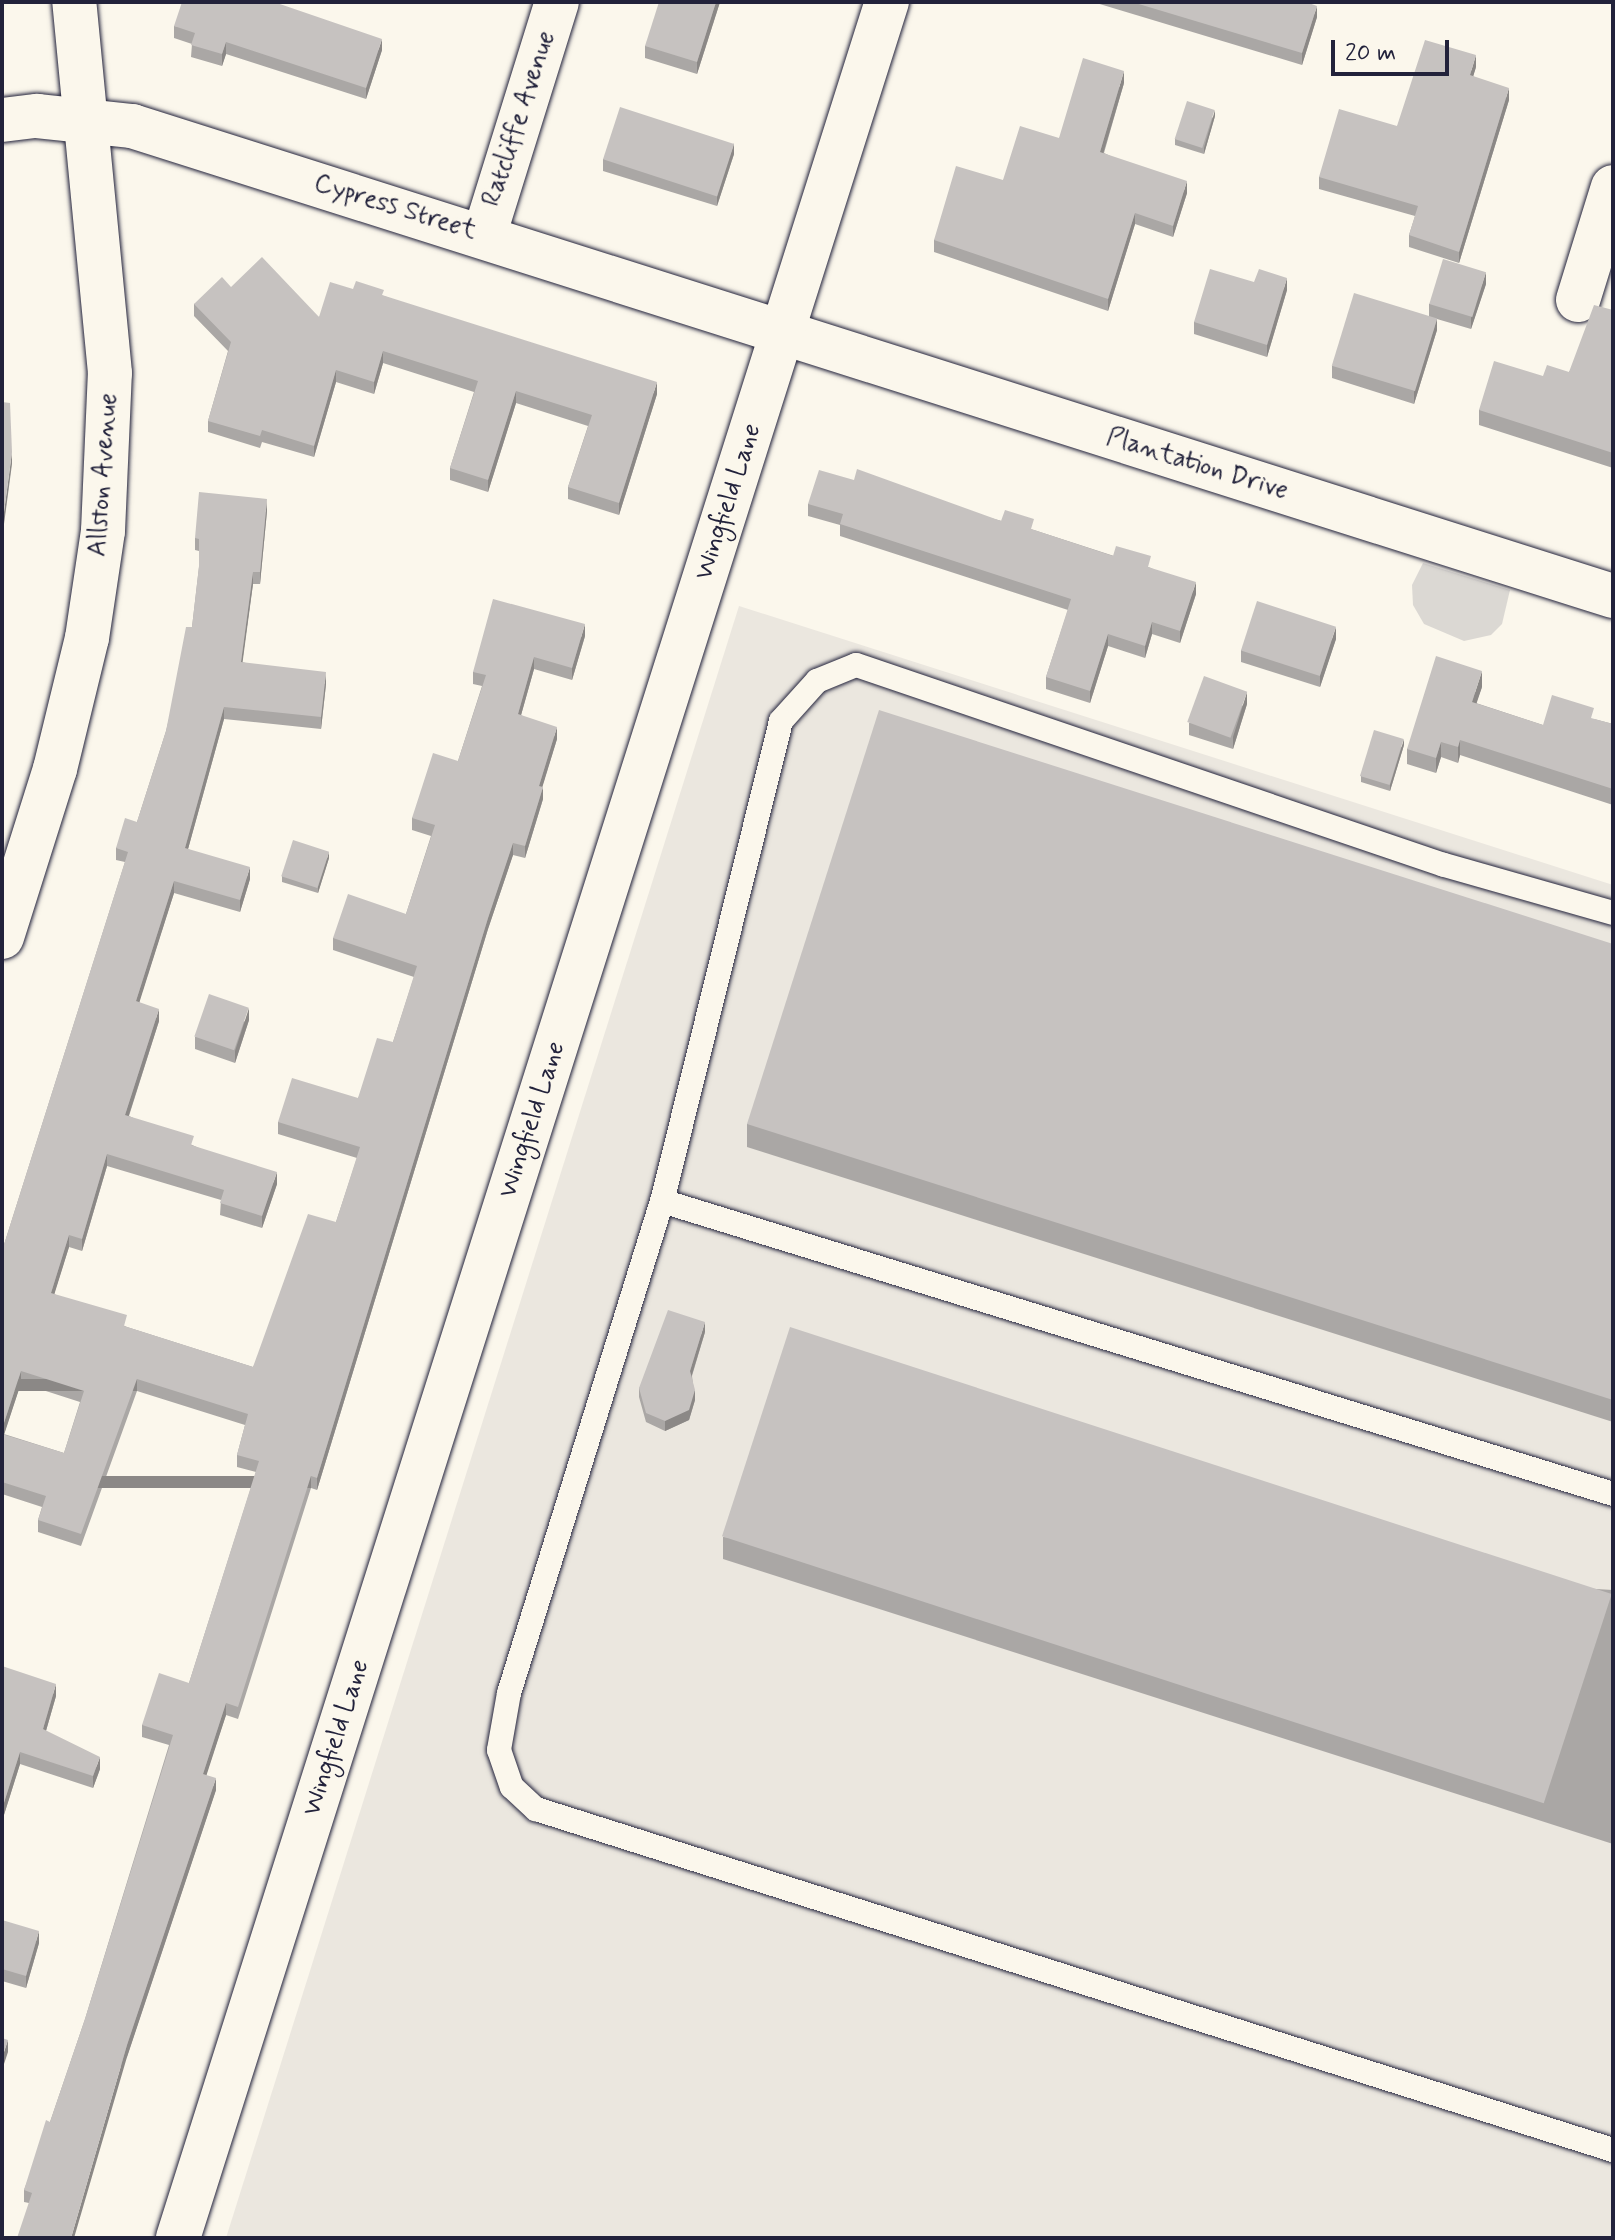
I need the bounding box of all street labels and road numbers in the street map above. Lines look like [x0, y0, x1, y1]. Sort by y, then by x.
street label: Ratcliffe Avenue [476, 26, 564, 212]
street label: Cypress Street [310, 168, 480, 248]
street label: Allston Avenue [83, 394, 125, 556]
street label: Wingfield Lane [689, 419, 769, 585]
street label: Plantation Drive [1103, 423, 1291, 507]
street label: Wingfield Lane [493, 1037, 573, 1203]
street label: Wingfield Lane [297, 1655, 377, 1821]

